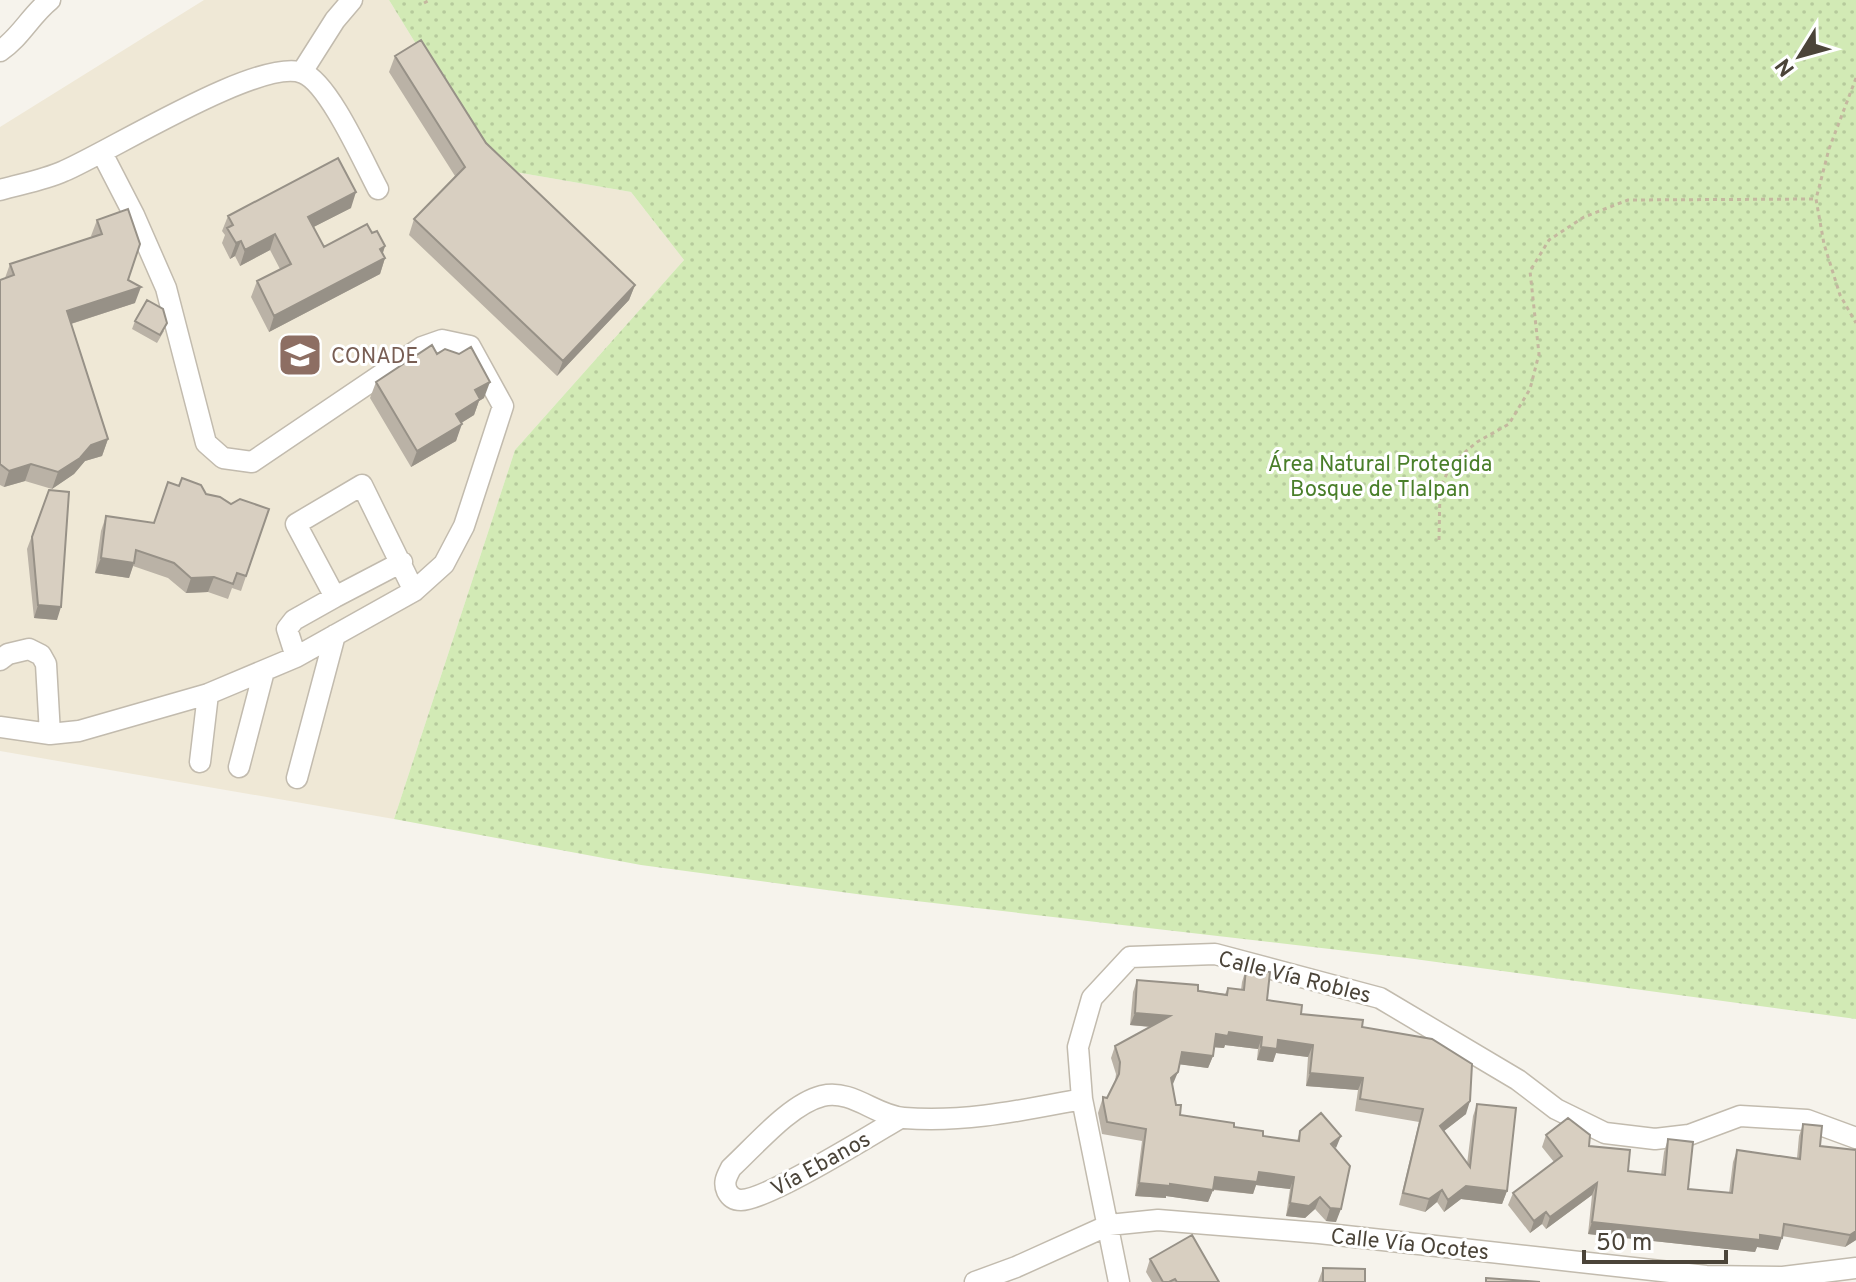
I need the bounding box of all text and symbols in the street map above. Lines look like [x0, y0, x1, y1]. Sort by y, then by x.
north arrow [1760, 16, 1840, 96]
text: N [1770, 52, 1802, 81]
school or university icon: CONADE [276, 331, 324, 379]
place label: CONADE [331, 344, 419, 371]
park label: Área Natural Protegida Bosque de Tlalpan [1268, 450, 1492, 504]
street label: Calle Vía Robles [1215, 946, 1374, 1010]
street label: Vía Ebanos [767, 1127, 876, 1204]
scale bar [1584, 1214, 1726, 1264]
street label: Calle Vía Ocotes [1329, 1224, 1490, 1267]
text: 50 m [1596, 1229, 1652, 1259]

